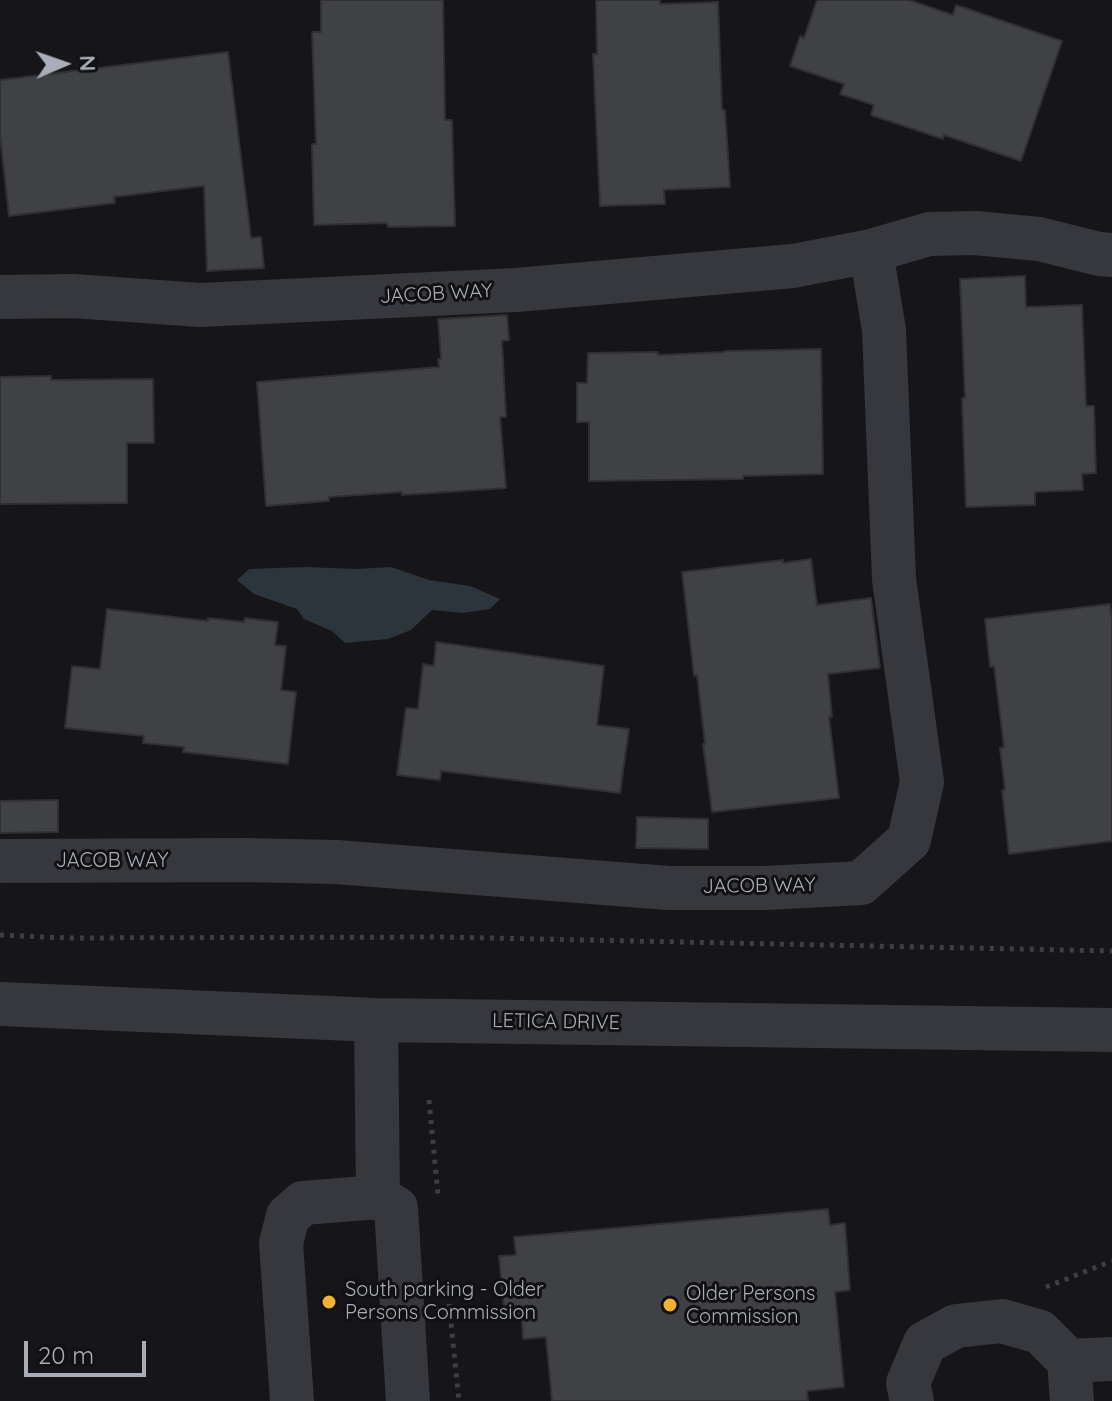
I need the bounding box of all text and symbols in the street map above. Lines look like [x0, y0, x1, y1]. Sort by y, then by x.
north arrow [24, 24, 104, 104]
text: N [74, 55, 102, 72]
street label: JACOB WAY [379, 279, 493, 309]
street label: JACOB WAY [56, 849, 168, 873]
street label: JACOB WAY [702, 873, 816, 899]
street label: LETICA DRIVE [492, 1009, 620, 1035]
place label: South parking - Older Persons Commission [345, 1278, 544, 1325]
place label: Older Persons Commission [686, 1282, 815, 1329]
marker: South parking - Older Persons Commission [320, 1293, 338, 1311]
marker: Older Persons Commission [661, 1296, 679, 1314]
scale bar [28, 1325, 150, 1375]
text: 20 m [38, 1340, 94, 1370]

